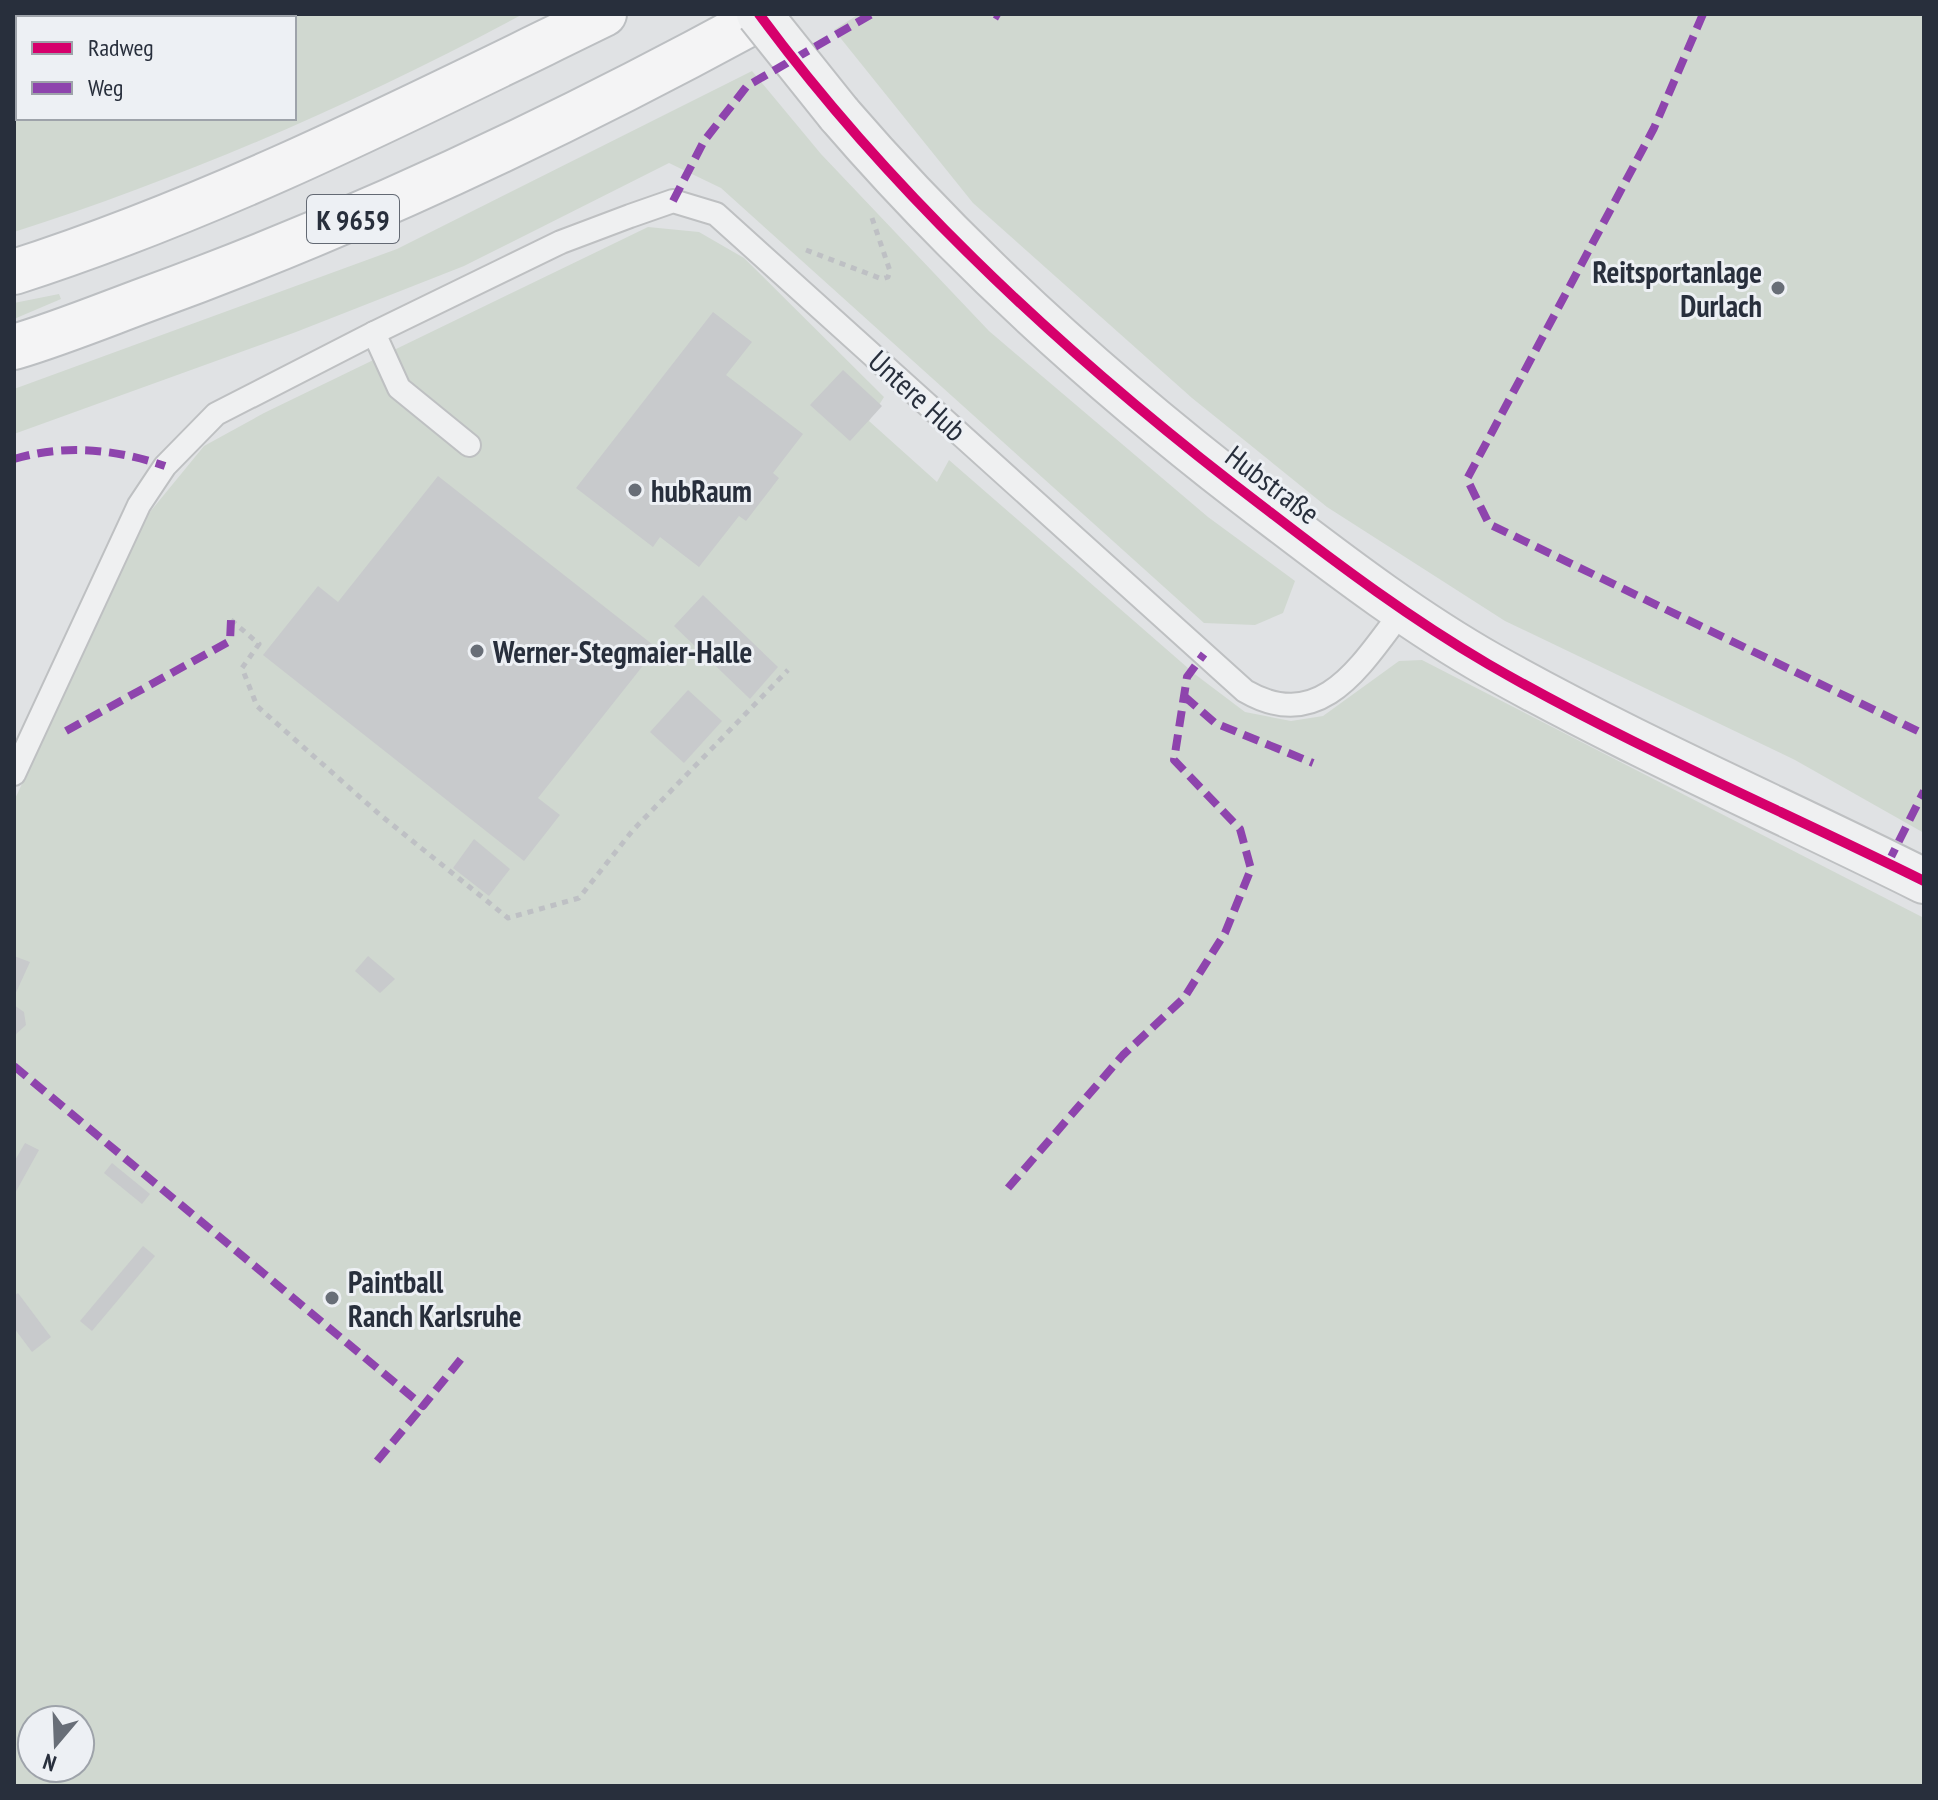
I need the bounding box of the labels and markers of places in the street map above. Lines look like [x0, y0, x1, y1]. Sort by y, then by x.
place label: Reitsportanlage Durlach [1593, 252, 1762, 325]
marker: Reitsportanlage Durlach [1769, 279, 1787, 297]
place label: hubRaum [651, 471, 752, 510]
marker: hubRaum [626, 481, 644, 499]
place label: Werner-Stegmaier-Halle [492, 632, 752, 671]
marker: Werner-Stegmaier-Halle [468, 642, 486, 660]
place label: Paintball Ranch Karlsruhe [348, 1262, 522, 1335]
marker: Paintball Ranch Karlsruhe [323, 1289, 341, 1307]

